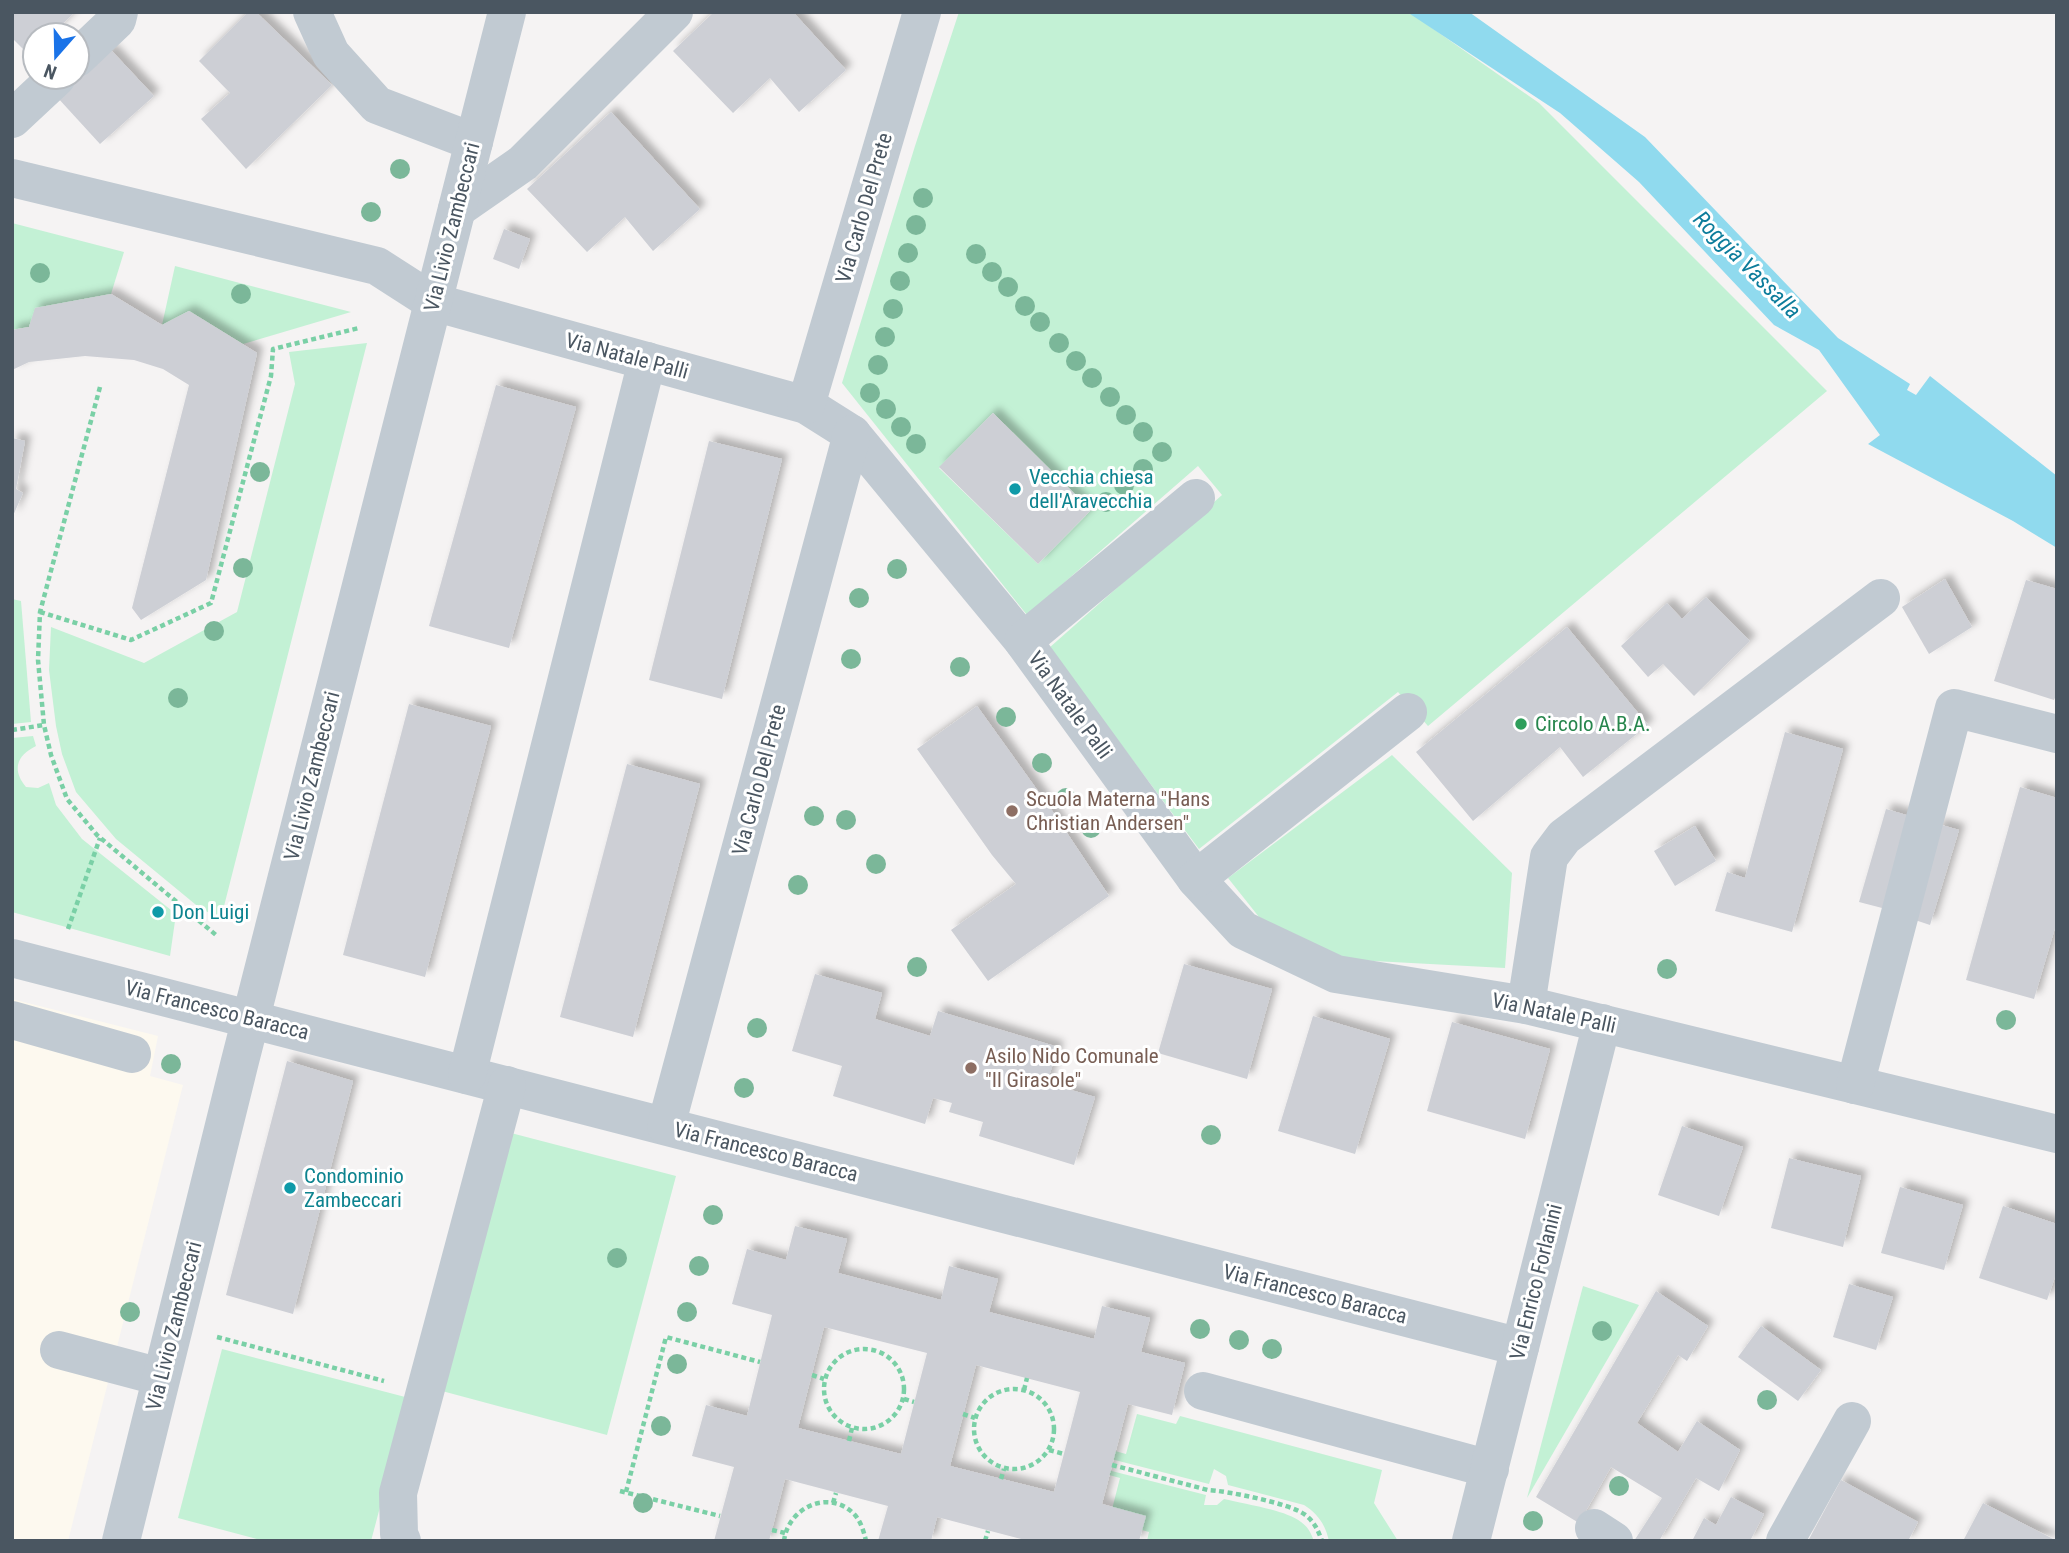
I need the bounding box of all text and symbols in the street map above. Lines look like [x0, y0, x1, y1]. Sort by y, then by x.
north arrow [21, 21, 91, 91]
text: N [41, 59, 60, 84]
street label: Via Carlo Del Prete [831, 130, 897, 286]
street label: Via Livio Zambeccari [419, 140, 485, 314]
water label: Roggia Vassalla [1688, 206, 1806, 324]
street label: Via Natale Palli [563, 328, 691, 384]
place label: Vecchia chiesa dell'Aravecchia [1029, 465, 1154, 513]
marker: Vecchia chiesa dell'Aravecchia [1007, 481, 1023, 497]
street label: Via Natale Palli [1023, 647, 1117, 763]
street label: Via Livio Zambeccari [279, 689, 345, 863]
street label: Via Carlo Del Prete [727, 702, 791, 858]
place label: Circolo A.B.A. [1535, 712, 1651, 736]
marker: Circolo A.B.A. [1513, 716, 1529, 732]
place label: Scuola Materna "Hans Christian Andersen" [1026, 787, 1210, 835]
marker: Scuola Materna "Hans Christian Andersen" [1004, 803, 1020, 819]
place label: Don Luigi [172, 900, 249, 924]
marker: Don Luigi [150, 904, 166, 920]
street label: Via Francesco Baracca [123, 976, 311, 1044]
street label: Via Natale Palli [1490, 988, 1618, 1038]
place label: Asilo Nido Comunale "Il Girasole" [985, 1044, 1159, 1092]
marker: Asilo Nido Comunale "Il Girasole" [963, 1060, 979, 1076]
street label: Via Francesco Baracca [672, 1118, 860, 1186]
place label: Condominio Zambeccari [304, 1164, 404, 1212]
marker: Condominio Zambeccari [282, 1180, 298, 1196]
street label: Via Enrico Forlanini [1505, 1201, 1567, 1363]
street label: Via Livio Zambeccari [141, 1239, 207, 1413]
street label: Via Francesco Baracca [1221, 1260, 1409, 1328]

